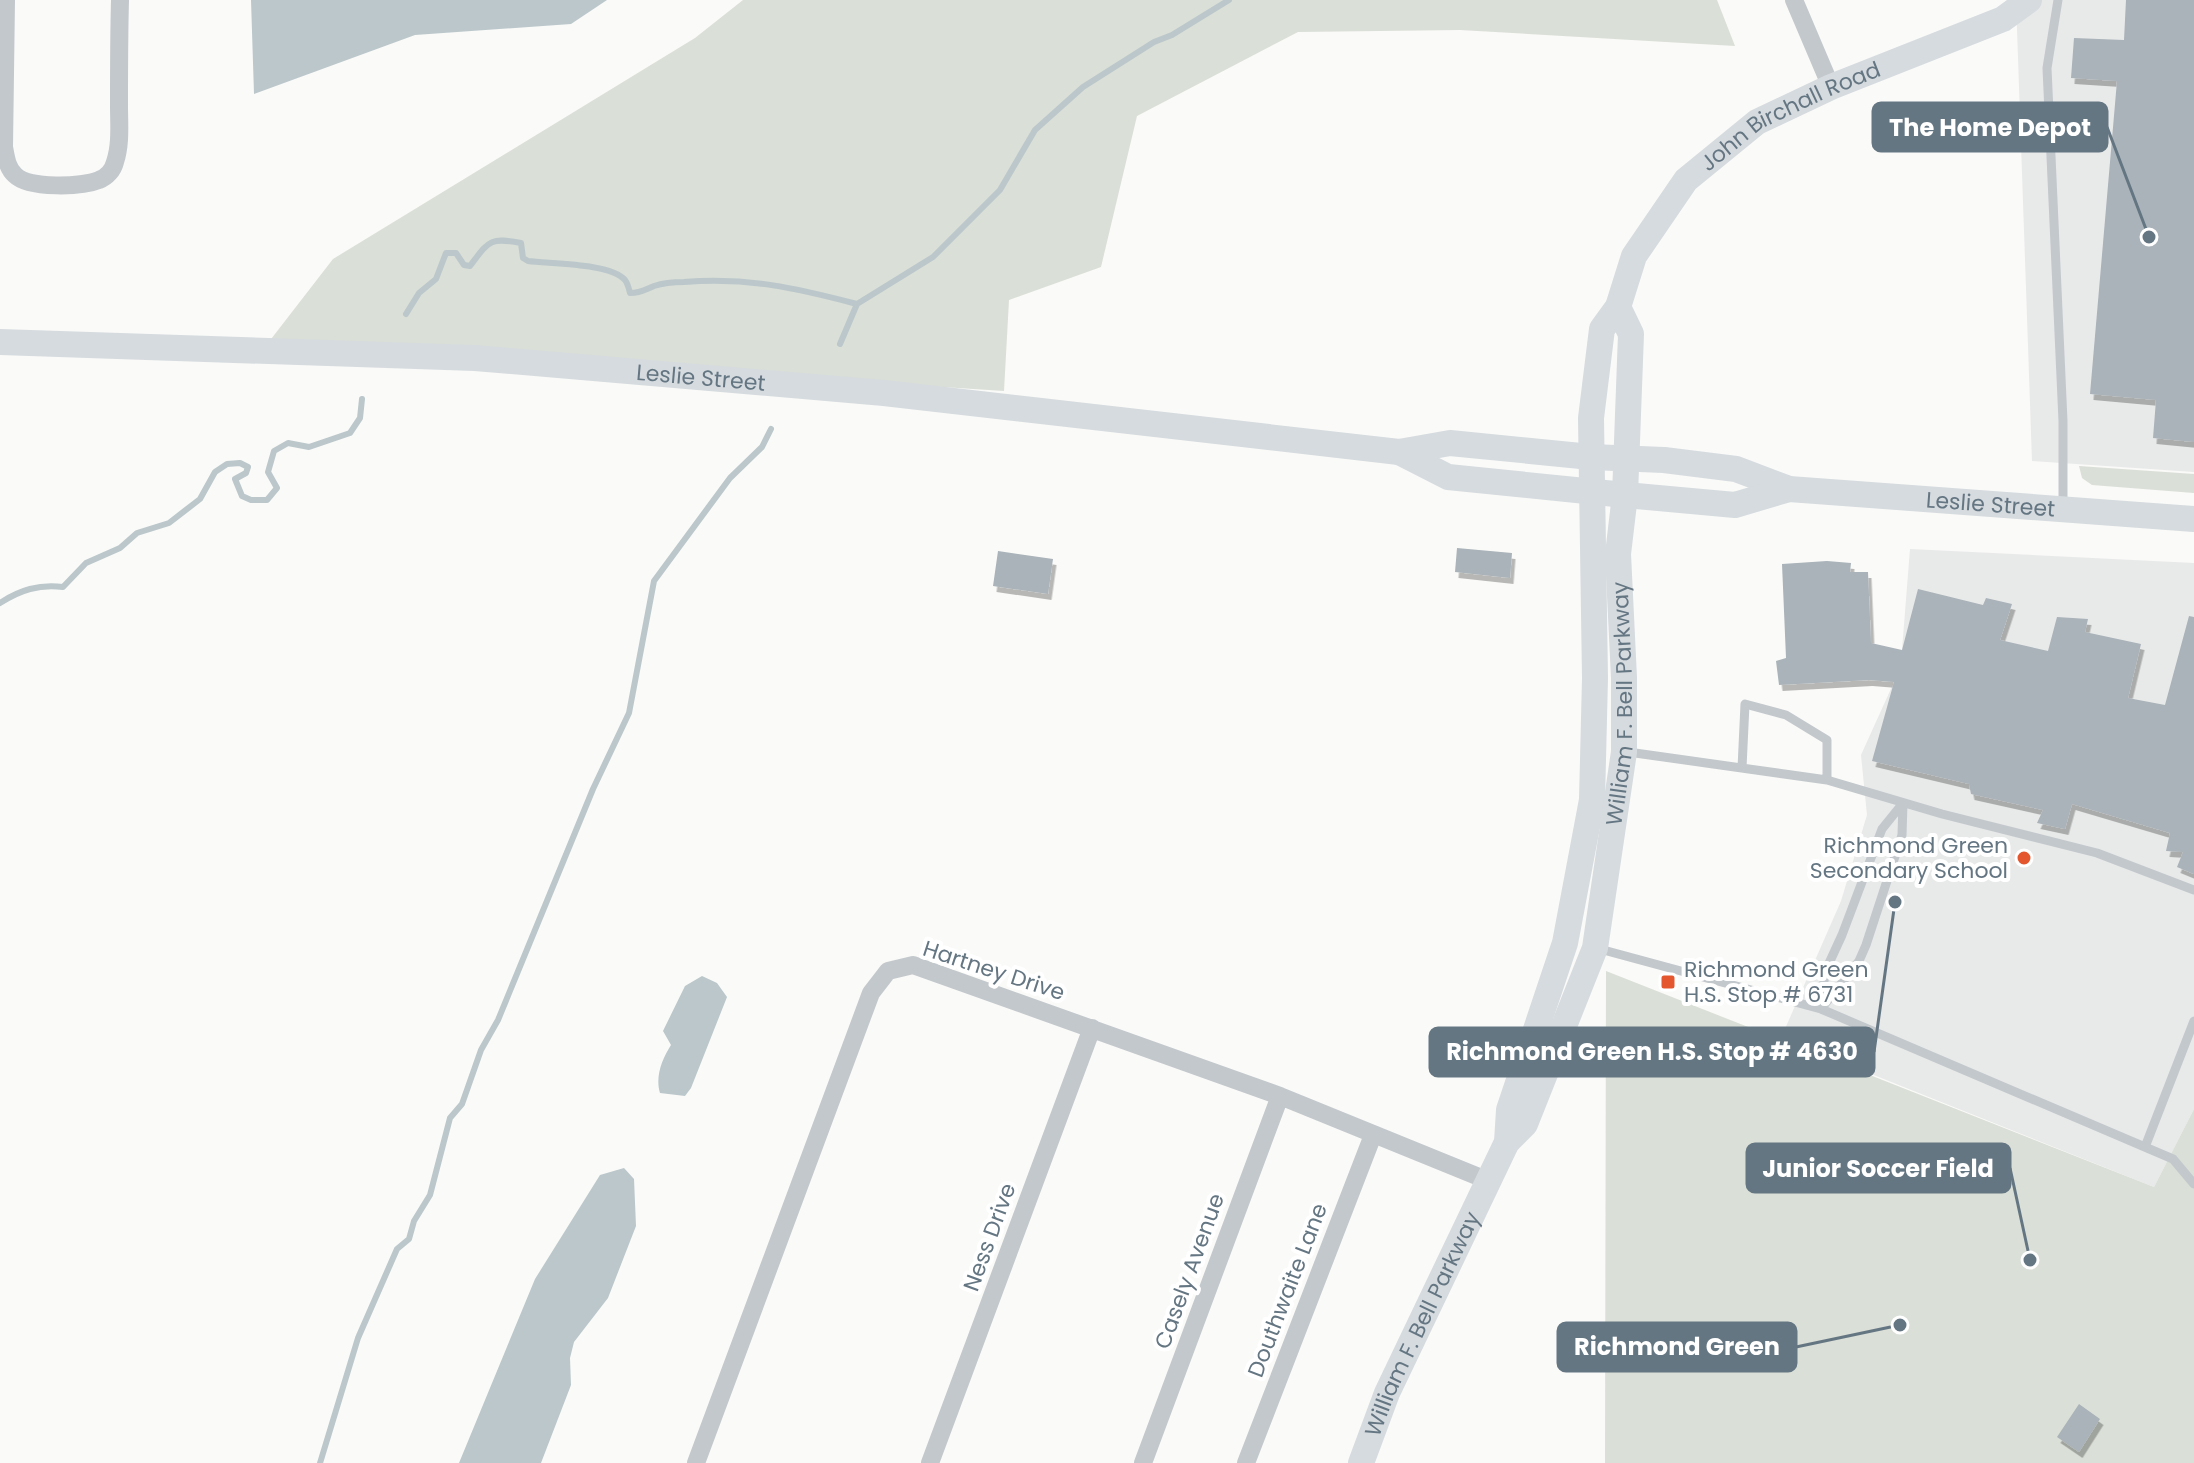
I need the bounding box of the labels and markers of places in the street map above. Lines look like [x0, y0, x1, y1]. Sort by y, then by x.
callout: The Home Depot [1873, 103, 2107, 151]
place label: Richmond Green Secondary School [1810, 830, 2008, 886]
marker: Richmond Green Secondary School [2015, 849, 2033, 867]
place label: Richmond Green H.S. Stop # 6731 [1684, 954, 1868, 1010]
marker: Richmond Green H.S. Stop # 6731 [1659, 973, 1677, 991]
callout: Richmond Green H.S. Stop # 4630 [1430, 1028, 1874, 1076]
callout: Junior Soccer Field [1747, 1144, 2010, 1192]
callout: Richmond Green [1558, 1323, 1796, 1371]

